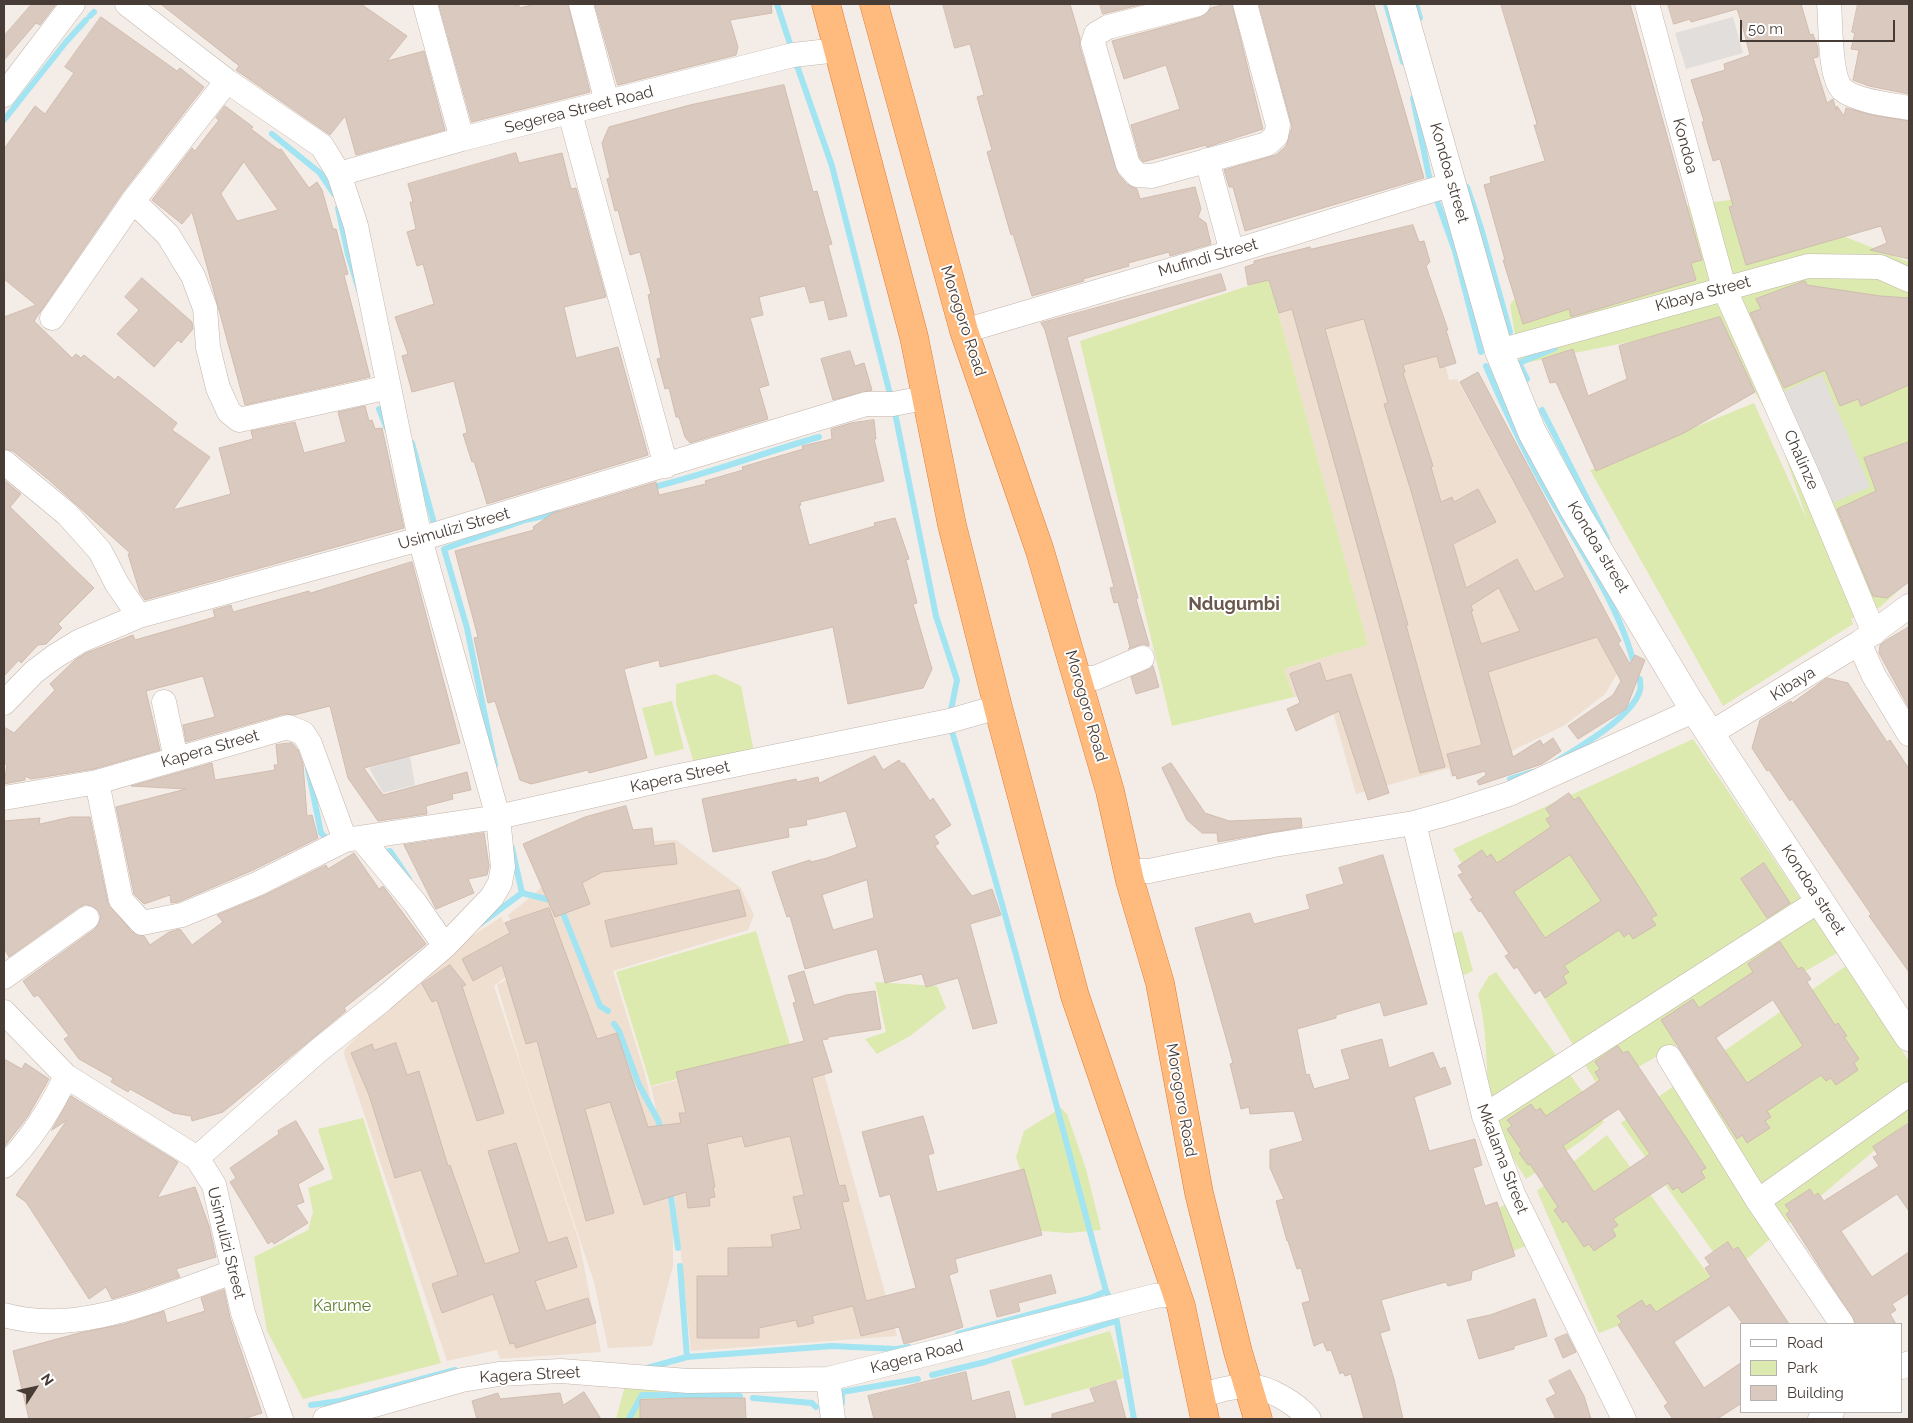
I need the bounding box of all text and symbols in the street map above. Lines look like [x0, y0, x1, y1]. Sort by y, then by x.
scale bar [1743, 10, 1898, 42]
text: 50 m [1748, 20, 1783, 38]
street label: Segerea Street Road [503, 82, 655, 138]
street label: Kondoa [1668, 116, 1702, 176]
street label: Kondoa street [1426, 121, 1472, 225]
street label: Mufindi Street [1156, 235, 1260, 281]
street label: Morogoro Road [936, 263, 990, 379]
street label: Kibaya Street [1653, 272, 1753, 316]
street label: Chalinze [1779, 427, 1823, 493]
street label: Kondoa street [1563, 498, 1633, 596]
street label: Usimulizi Street [396, 504, 512, 554]
district label: Ndugumbi [1188, 594, 1280, 616]
street label: Morogoro Road [1061, 648, 1111, 764]
street label: Kibaya [1767, 663, 1819, 705]
street label: Kapera Street [159, 726, 261, 772]
street label: Kapera Street [629, 757, 731, 797]
street label: Kondoa street [1777, 841, 1849, 939]
street label: Morogoro Road [1162, 1042, 1200, 1158]
street label: Mkalama Street [1472, 1101, 1532, 1217]
street label: Usimulizi Street [203, 1185, 249, 1301]
park label: Karume [313, 1296, 371, 1316]
legend [1740, 1323, 1903, 1413]
text: Road [1787, 1334, 1823, 1352]
street label: Kagera Road [869, 1336, 965, 1378]
text: Park [1787, 1359, 1818, 1377]
north arrow [10, 1363, 60, 1413]
street label: Kagera Street [479, 1363, 581, 1387]
text: N [38, 1370, 57, 1388]
text: Building [1787, 1384, 1844, 1402]

